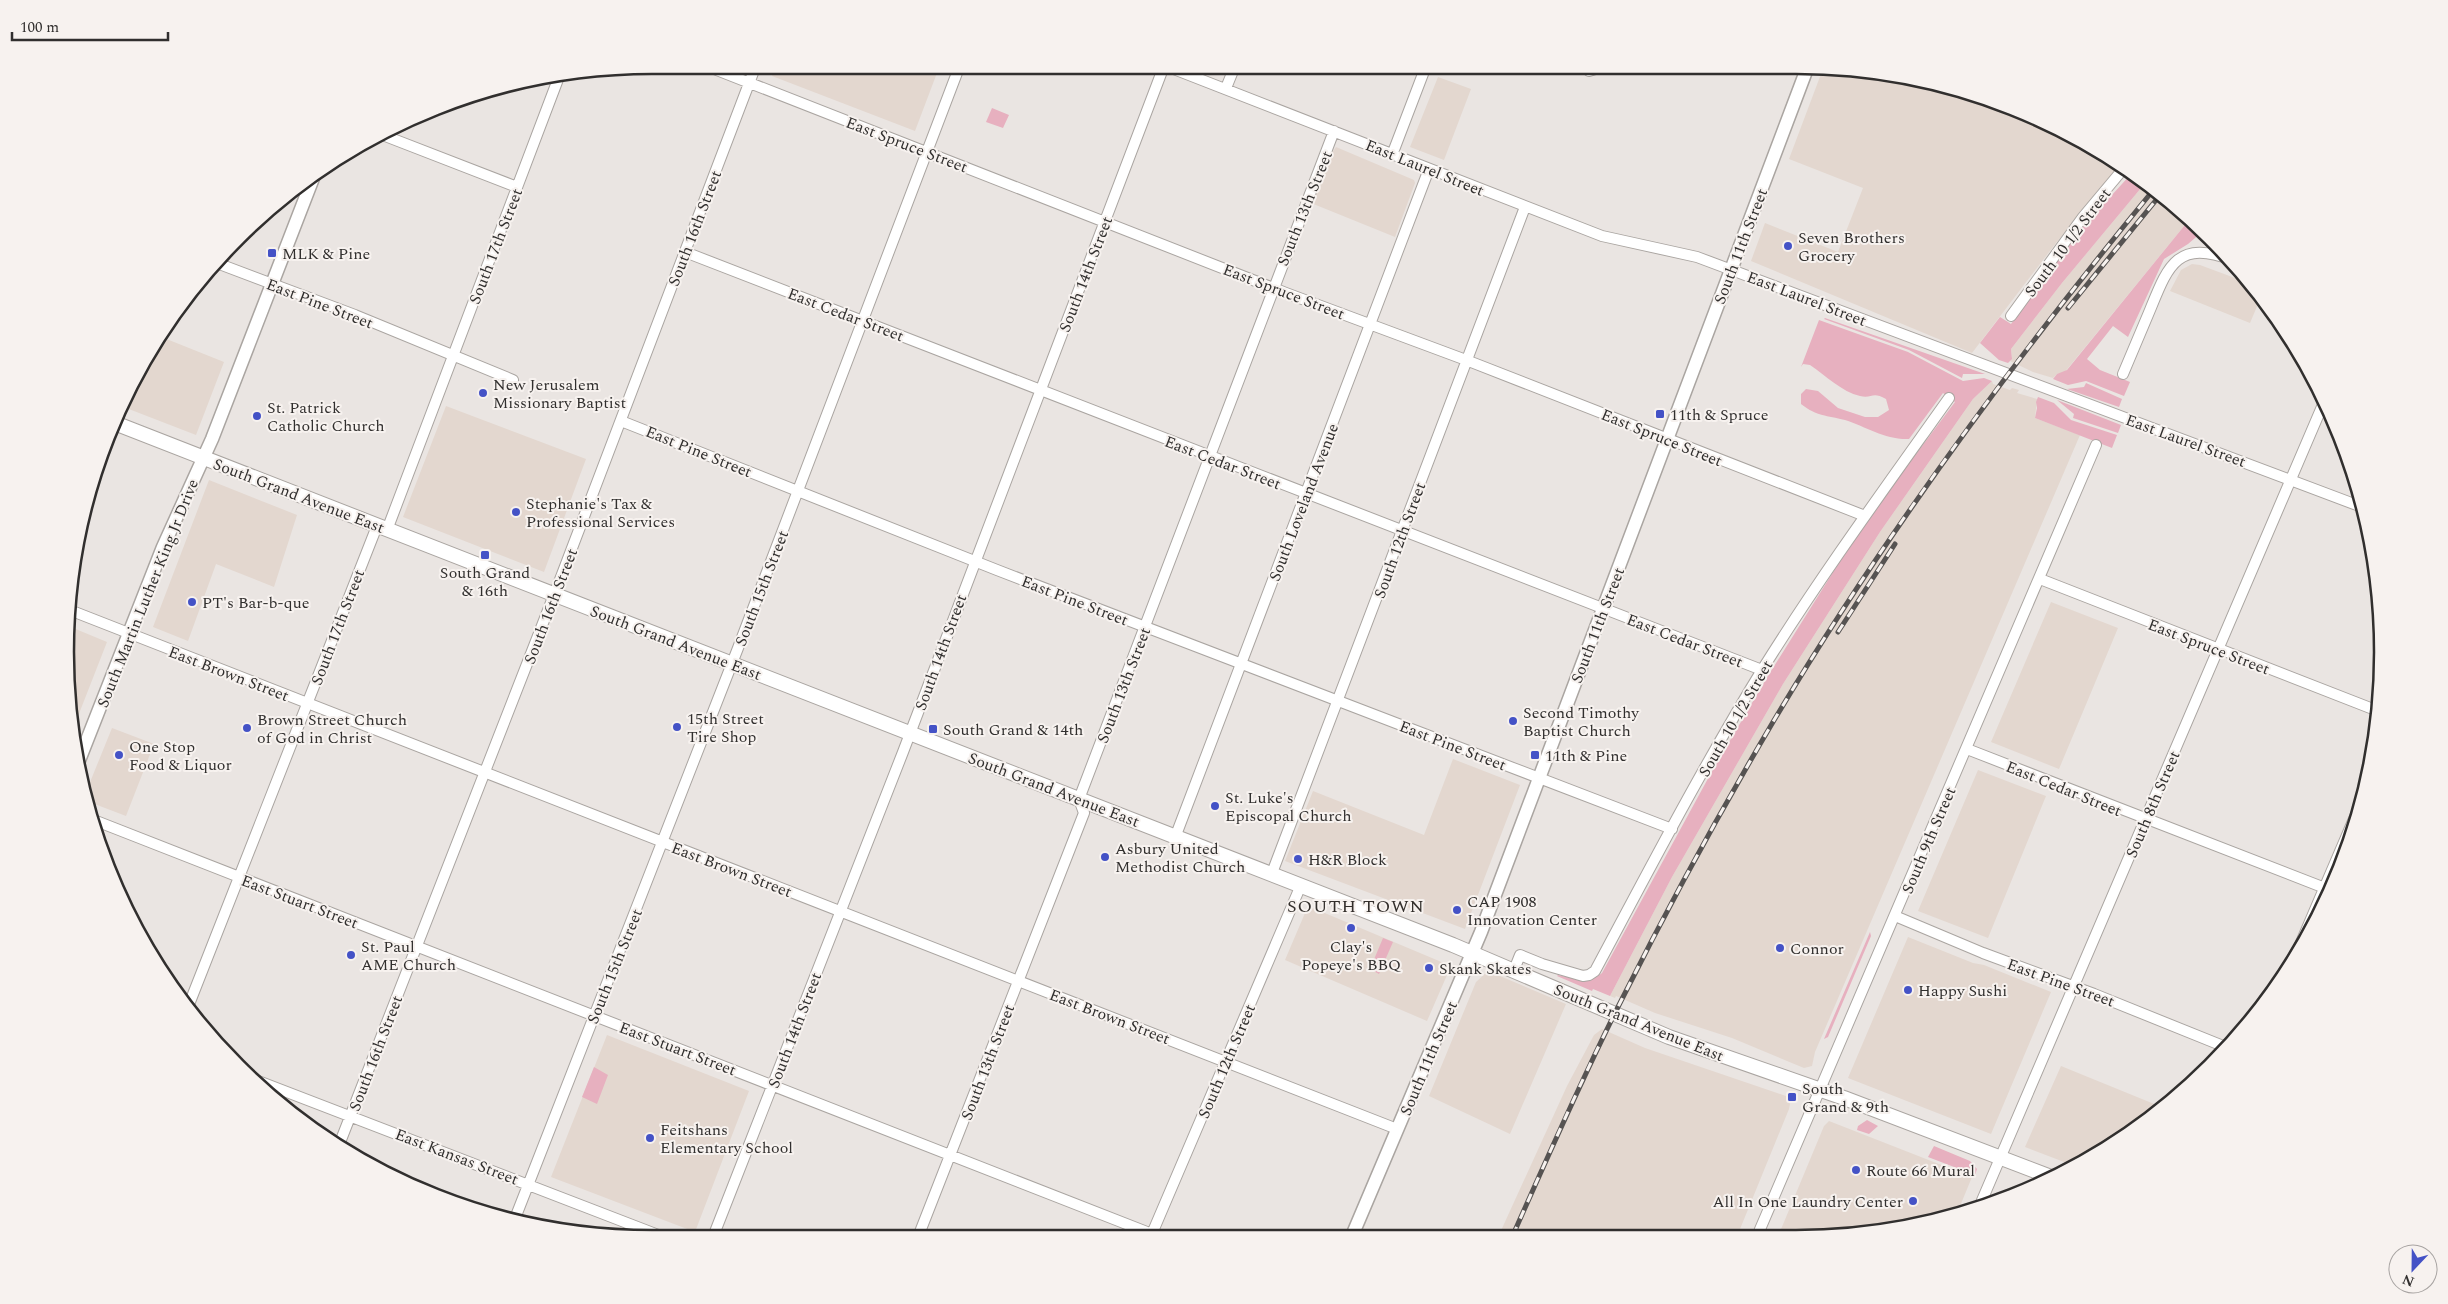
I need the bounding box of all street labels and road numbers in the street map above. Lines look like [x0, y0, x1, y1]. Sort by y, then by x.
street label: East Spruce Street [842, 111, 971, 179]
street label: East Laurel Street [1362, 133, 1488, 203]
street label: South 13th Street [1271, 147, 1339, 270]
street label: South 16th Street [662, 167, 728, 290]
street label: South 10 1/2 Street [2019, 183, 2117, 302]
street label: South 17th Street [463, 185, 529, 308]
street label: South 11th Street [1708, 185, 1774, 308]
street label: South 14th Street [1053, 213, 1119, 336]
street label: East Spruce Street [1219, 258, 1348, 326]
street label: East Laurel Street [1743, 265, 1870, 333]
street label: East Pine Street [263, 272, 377, 335]
street label: East Cedar Street [784, 282, 908, 348]
street label: East Spruce Street [1597, 403, 1726, 473]
street label: East Laurel Street [2122, 408, 2249, 474]
street label: East Pine Street [642, 420, 756, 484]
street label: South Loveland Avenue [1263, 420, 1345, 585]
street label: East Cedar Street [1161, 430, 1285, 496]
street label: South Grand Avenue East [209, 452, 388, 540]
street label: South Martin Luther King Jr Drive [91, 475, 205, 711]
street label: South 12th Street [1368, 478, 1432, 602]
street label: South 15th Street [729, 527, 795, 650]
street label: South 16th Street [518, 545, 584, 668]
street label: South 11th Street [1565, 564, 1631, 687]
street label: South 17th Street [305, 566, 371, 689]
street label: East Pine Street [1018, 569, 1132, 632]
street label: South 14th Street [909, 590, 973, 714]
street label: South Grand Avenue East [586, 599, 765, 687]
street label: East Cedar Street [1623, 608, 1747, 674]
street label: East Spruce Street [2144, 613, 2273, 681]
street label: South 13th Street [1091, 624, 1157, 747]
street label: East Brown Street [165, 640, 293, 708]
street label: South 10 1/2 Street [1693, 655, 1779, 781]
street label: East Pine Street [1396, 714, 1510, 777]
street label: South Grand Avenue East [964, 746, 1143, 834]
street label: South 8th Street [2120, 747, 2186, 862]
street label: East Cedar Street [2002, 755, 2126, 823]
street label: South 9th Street [1896, 783, 1962, 898]
street label: East Brown Street [668, 836, 796, 904]
street label: East Stuart Street [238, 869, 362, 935]
street label: South 15th Street [581, 905, 649, 1028]
street label: East Pine Street [2003, 952, 2118, 1014]
street label: South 14th Street [762, 969, 828, 1092]
street label: South Grand Avenue East [1550, 978, 1728, 1068]
street label: East Brown Street [1046, 983, 1174, 1051]
street label: South 16th Street [343, 992, 409, 1115]
street label: South 11th Street [1394, 997, 1464, 1119]
street label: South 12th Street [1192, 1000, 1262, 1122]
street label: South 13th Street [955, 1001, 1021, 1124]
street label: East Stuart Street [616, 1016, 740, 1082]
street label: East Kansas Street [391, 1122, 522, 1192]

